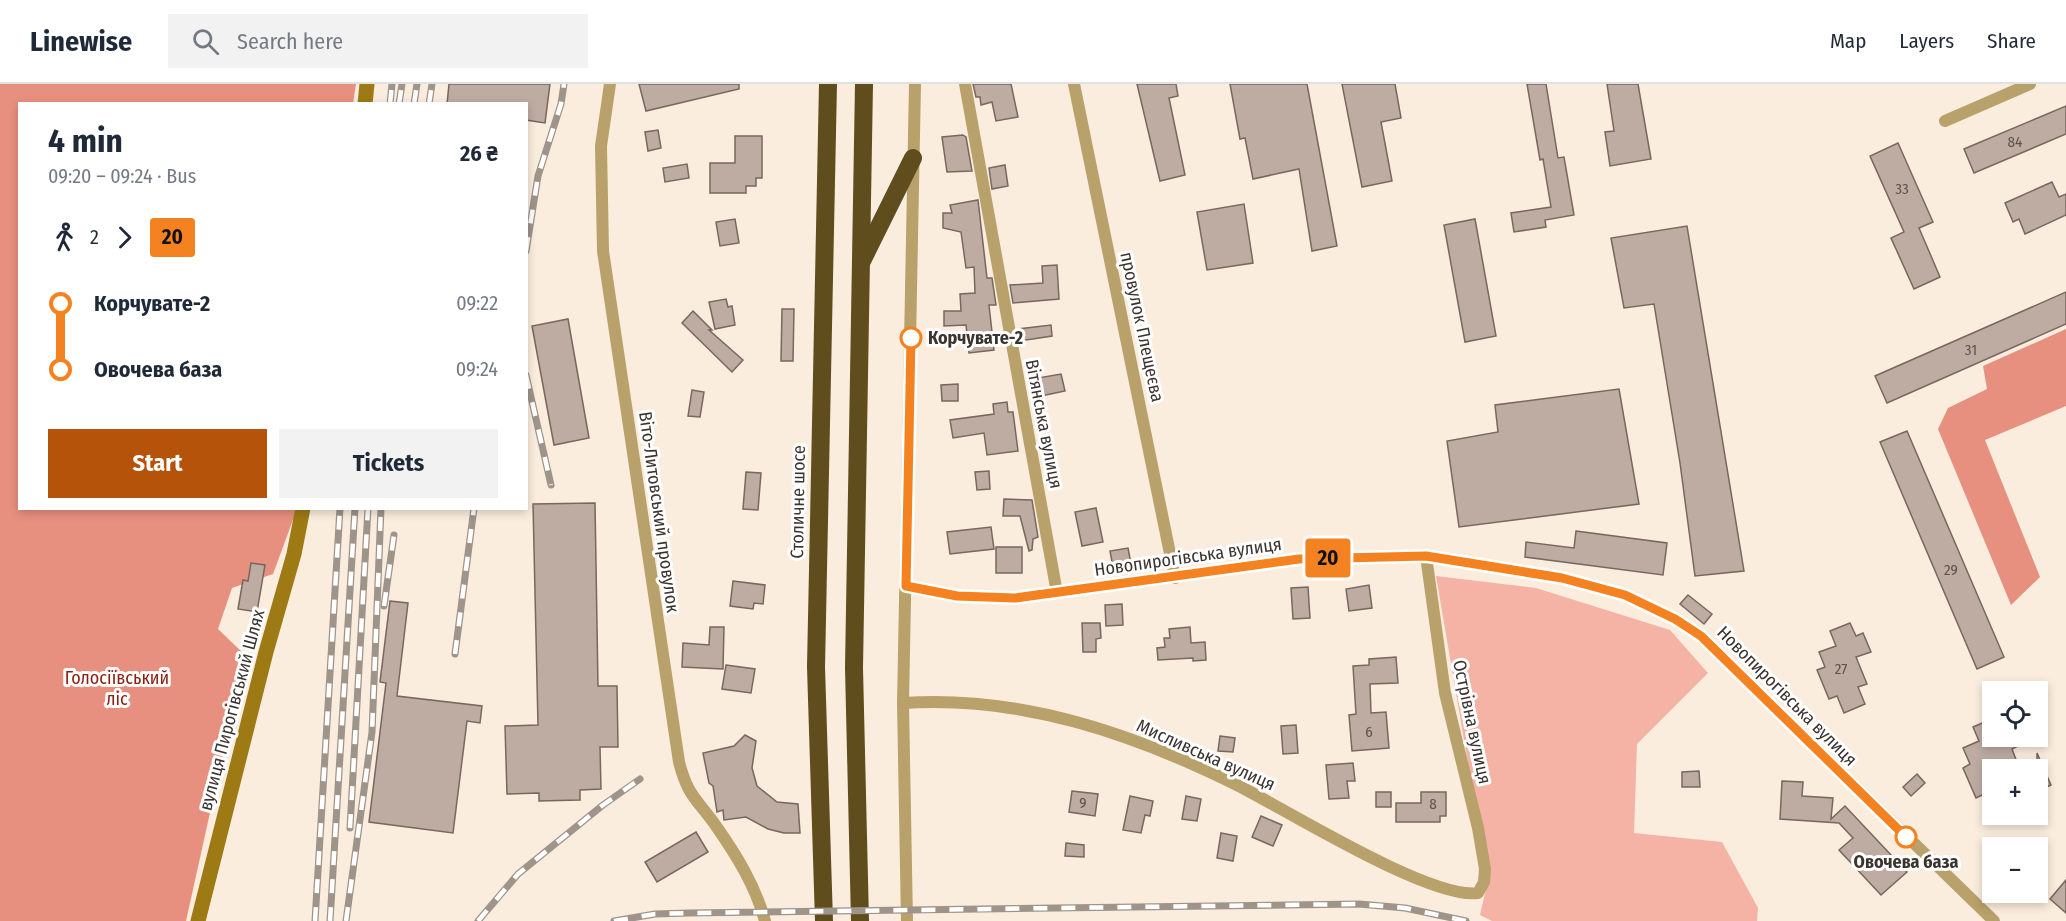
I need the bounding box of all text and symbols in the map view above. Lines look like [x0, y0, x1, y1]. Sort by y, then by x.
search box [168, 14, 588, 68]
text: Linewise [30, 25, 132, 58]
icon: search [189, 25, 222, 58]
text: Search here [237, 28, 343, 55]
text: Map [1830, 28, 1866, 54]
text: Layers [1899, 28, 1954, 54]
text: Share [1987, 28, 2036, 54]
text: 4 min [48, 121, 123, 161]
house number: 84 [2008, 133, 2022, 151]
text: 26 ₴ [460, 140, 498, 167]
text: 09:20 – 09:24 · Bus [48, 164, 196, 188]
house number: 33 [1895, 180, 1909, 198]
icon: walk [48, 221, 81, 254]
icon: forward [108, 221, 141, 254]
text: 20 [162, 224, 183, 250]
text: 2 [90, 225, 99, 249]
street label: провулок Плещеєва [1115, 250, 1169, 404]
text: Корчувате-2 [94, 290, 210, 317]
text: 09:22 [456, 291, 498, 315]
marker: Корчувате-2 [900, 327, 922, 349]
place label: Корчувате-2 [928, 327, 1023, 349]
house number: 31 [1965, 341, 1977, 359]
text: Овочева база [94, 356, 222, 383]
text: 09:24 [456, 357, 498, 381]
street label: Вітянська вулиця [1021, 358, 1067, 490]
street label: Віто-Литовський провулок [634, 410, 684, 614]
button: Start [48, 429, 267, 498]
button: Tickets [279, 429, 498, 498]
street label: Столичне шосе [786, 445, 810, 559]
street label: Новопирогівська вулиця [1093, 533, 1283, 581]
line badge: 20 [1301, 538, 1355, 578]
text: 20 [1317, 545, 1339, 571]
house number: 29 [1944, 561, 1958, 579]
street label: вулиця Пирогівський Шлях [195, 607, 269, 813]
street label: Новопирогівська вулиця [1712, 621, 1862, 771]
street label: Острівна вулиця [1448, 658, 1496, 786]
house number: 27 [1835, 660, 1847, 678]
park label: Голосіївський ліс [65, 667, 169, 710]
map controls [1982, 681, 2048, 903]
button: locate [1982, 681, 2048, 747]
street label: Мисливська вулиця [1133, 715, 1279, 795]
house number: 6 [1365, 723, 1373, 741]
button: + [1982, 759, 2048, 825]
house number: 9 [1079, 794, 1087, 812]
house number: 8 [1429, 795, 1437, 813]
marker: Овочева база [1895, 826, 1917, 848]
button: − [1982, 837, 2048, 903]
place label: Овочева база [1854, 851, 1958, 873]

